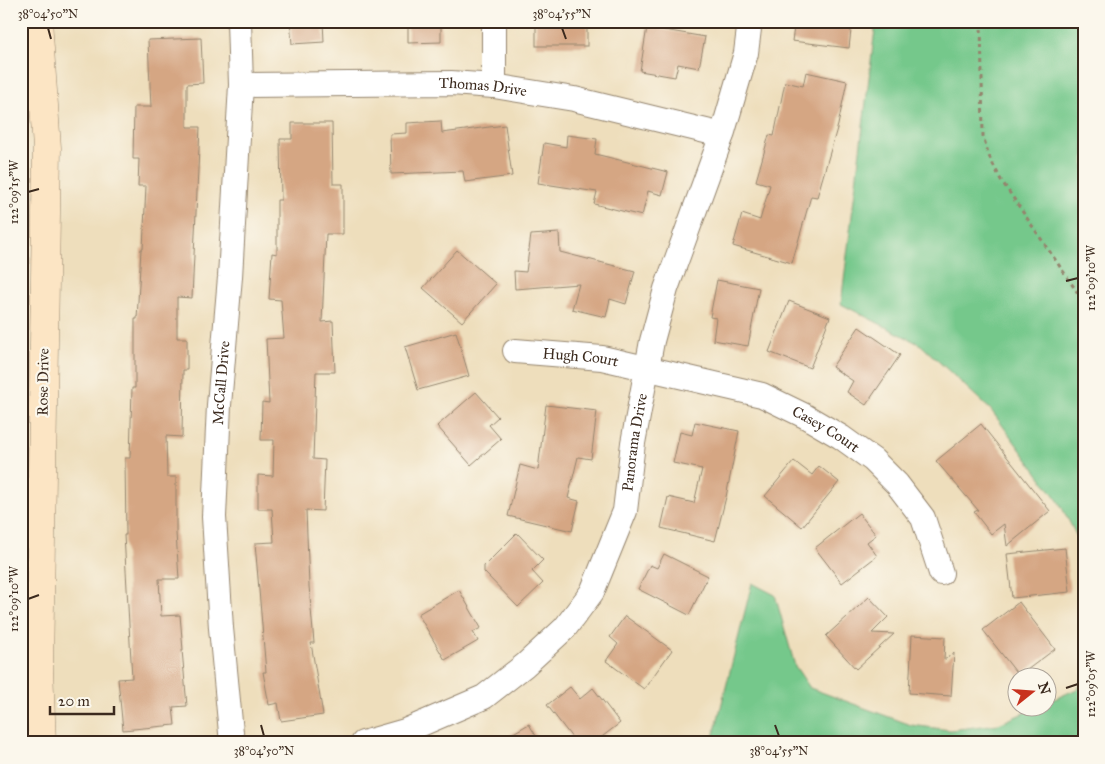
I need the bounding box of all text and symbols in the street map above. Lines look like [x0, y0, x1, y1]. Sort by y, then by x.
text: 38°04'50"N [18, 7, 78, 21]
text: 38°04'55"N [532, 7, 592, 21]
street label: Thomas Drive [439, 74, 528, 100]
text: 122°09'15"W [7, 159, 21, 224]
text: 122°09'10"W [1084, 244, 1098, 311]
street label: McCall Drive [209, 340, 233, 425]
street label: Hugh Court [542, 344, 621, 371]
street label: Rose Drive [33, 348, 53, 416]
street label: Panorama Drive [618, 392, 651, 492]
street label: Casey Court [789, 402, 864, 457]
text: 122°09'10"W [7, 565, 21, 632]
text: 122°09'05"W [1084, 650, 1098, 717]
north arrow [1008, 666, 1058, 716]
text: N [1034, 680, 1054, 697]
scale bar [50, 684, 114, 716]
text: 20 m [58, 692, 90, 710]
text: 38°04'50"N [234, 744, 294, 758]
text: 38°04'55"N [749, 744, 809, 758]

